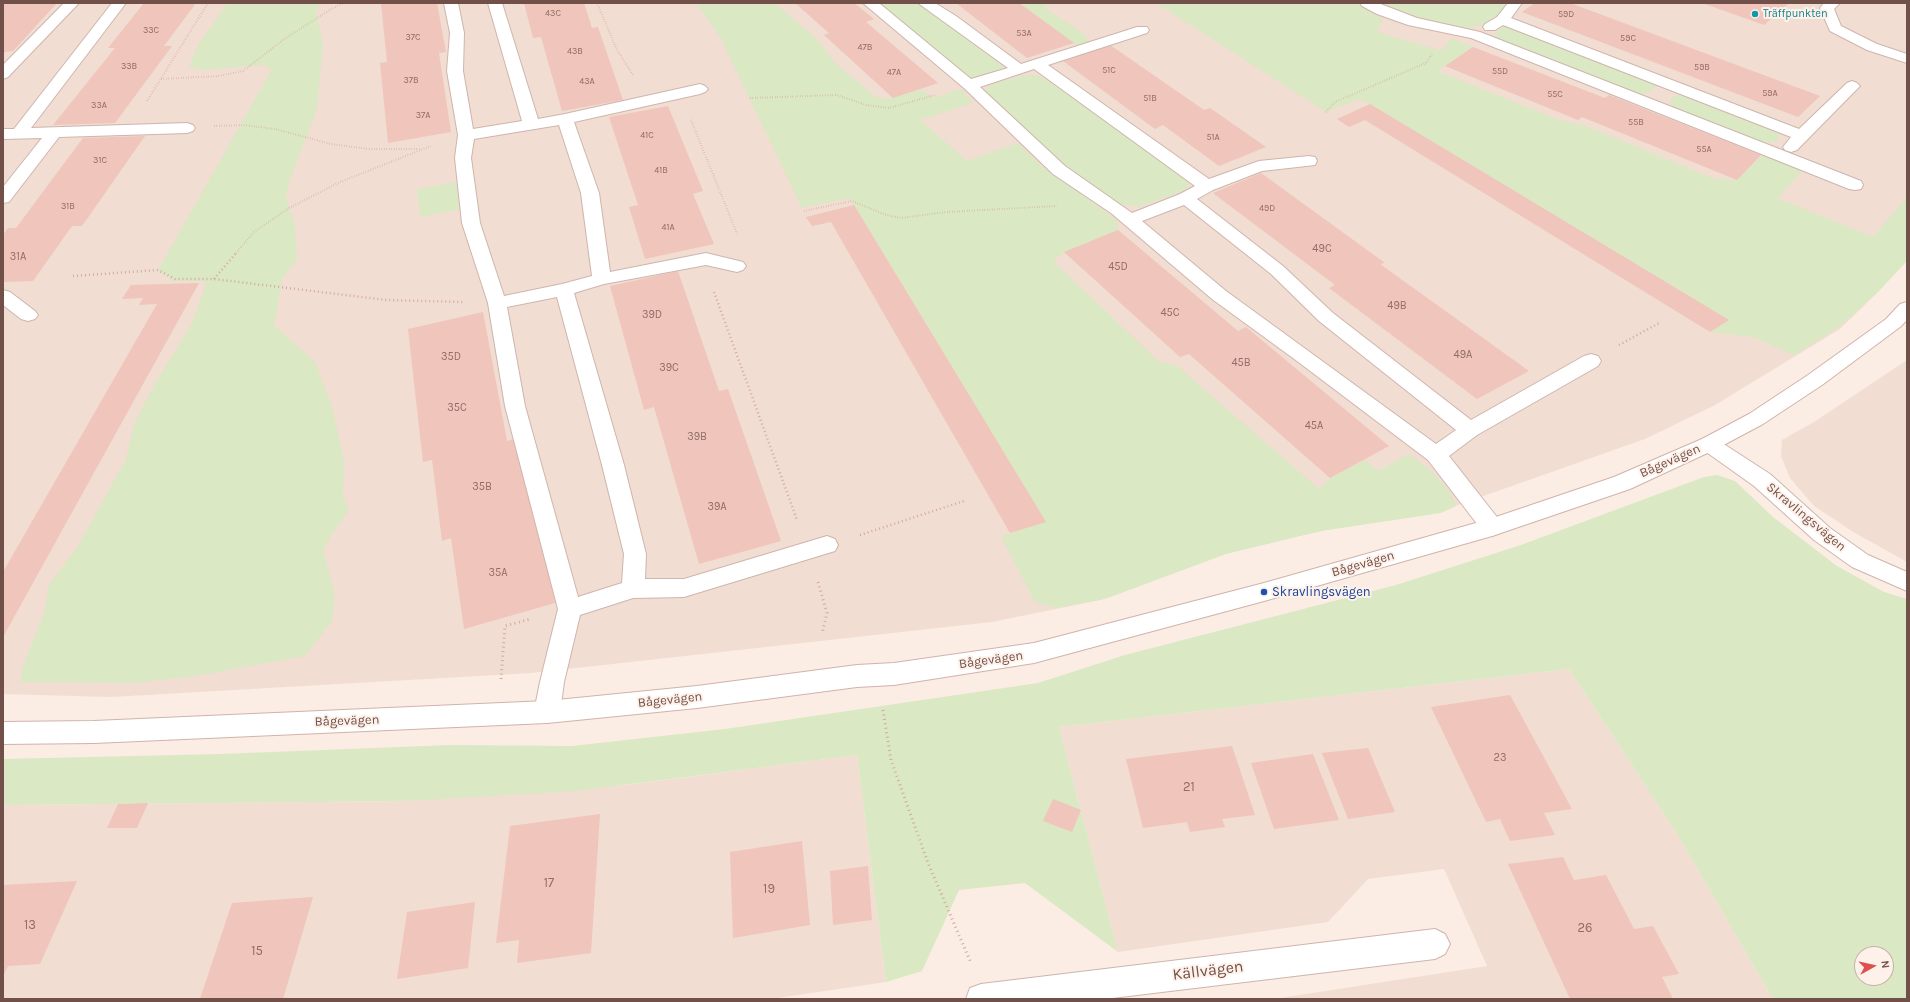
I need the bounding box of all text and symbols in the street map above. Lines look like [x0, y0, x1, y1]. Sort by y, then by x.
place label: Träffpunkten [1763, 7, 1828, 21]
house number: 43C [545, 8, 561, 18]
house number: 59D [1558, 9, 1574, 19]
marker: Träffpunkten [1750, 9, 1760, 19]
house number: 33C [143, 25, 159, 35]
house number: 53A [1016, 28, 1032, 38]
house number: 37C [405, 32, 421, 42]
house number: 59C [1620, 33, 1636, 43]
house number: 47B [858, 42, 872, 52]
house number: 43B [567, 46, 583, 56]
house number: 33B [121, 61, 137, 71]
house number: 59B [1694, 62, 1710, 72]
house number: 51C [1102, 65, 1116, 75]
house number: 55D [1492, 66, 1508, 76]
house number: 47A [887, 67, 901, 77]
house number: 37B [403, 75, 419, 85]
house number: 43A [579, 76, 595, 86]
house number: 59A [1762, 88, 1778, 98]
house number: 55C [1547, 89, 1563, 99]
house number: 51B [1143, 93, 1157, 103]
house number: 33A [91, 100, 107, 110]
house number: 37A [416, 110, 430, 120]
house number: 55B [1628, 117, 1644, 127]
house number: 41C [640, 130, 654, 140]
house number: 51A [1206, 132, 1220, 142]
house number: 55A [1696, 144, 1712, 154]
house number: 31C [93, 155, 107, 165]
house number: 41B [654, 165, 668, 175]
house number: 31B [61, 201, 75, 211]
house number: 49D [1259, 203, 1275, 213]
house number: 41A [661, 222, 675, 232]
house number: 49C [1312, 242, 1332, 256]
house number: 31A [10, 250, 26, 264]
house number: 45D [1108, 260, 1128, 274]
house number: 49B [1387, 299, 1407, 313]
house number: 45C [1160, 306, 1180, 320]
house number: 39D [642, 308, 662, 322]
house number: 49A [1454, 348, 1472, 362]
house number: 35D [441, 350, 461, 364]
house number: 45B [1231, 356, 1251, 370]
house number: 39C [659, 361, 679, 375]
house number: 35C [447, 401, 467, 415]
house number: 45A [1305, 419, 1323, 433]
house number: 39B [687, 430, 707, 444]
street label: Bågevägen [1637, 441, 1703, 481]
street label: Skravlingsvägen [1763, 479, 1849, 555]
house number: 35B [472, 480, 492, 494]
house number: 39A [707, 500, 727, 514]
street label: Bågevägen [1330, 548, 1396, 580]
house number: 35A [488, 566, 508, 580]
place label: Skravlingsvägen [1272, 584, 1371, 600]
marker: Skravlingsvägen [1259, 587, 1269, 597]
street label: Bågevägen [958, 648, 1024, 672]
street label: Bågevägen [637, 689, 703, 711]
street label: Bågevägen [314, 712, 380, 730]
house number: 23 [1494, 751, 1506, 765]
house number: 21 [1183, 779, 1195, 795]
house number: 17 [544, 875, 554, 891]
house number: 19 [763, 881, 775, 897]
house number: 13 [24, 917, 36, 933]
house number: 26 [1578, 920, 1592, 936]
house number: 15 [251, 943, 263, 959]
north arrow [1854, 946, 1894, 986]
street label: Källvägen [1171, 957, 1245, 985]
text: N [1878, 960, 1892, 969]

